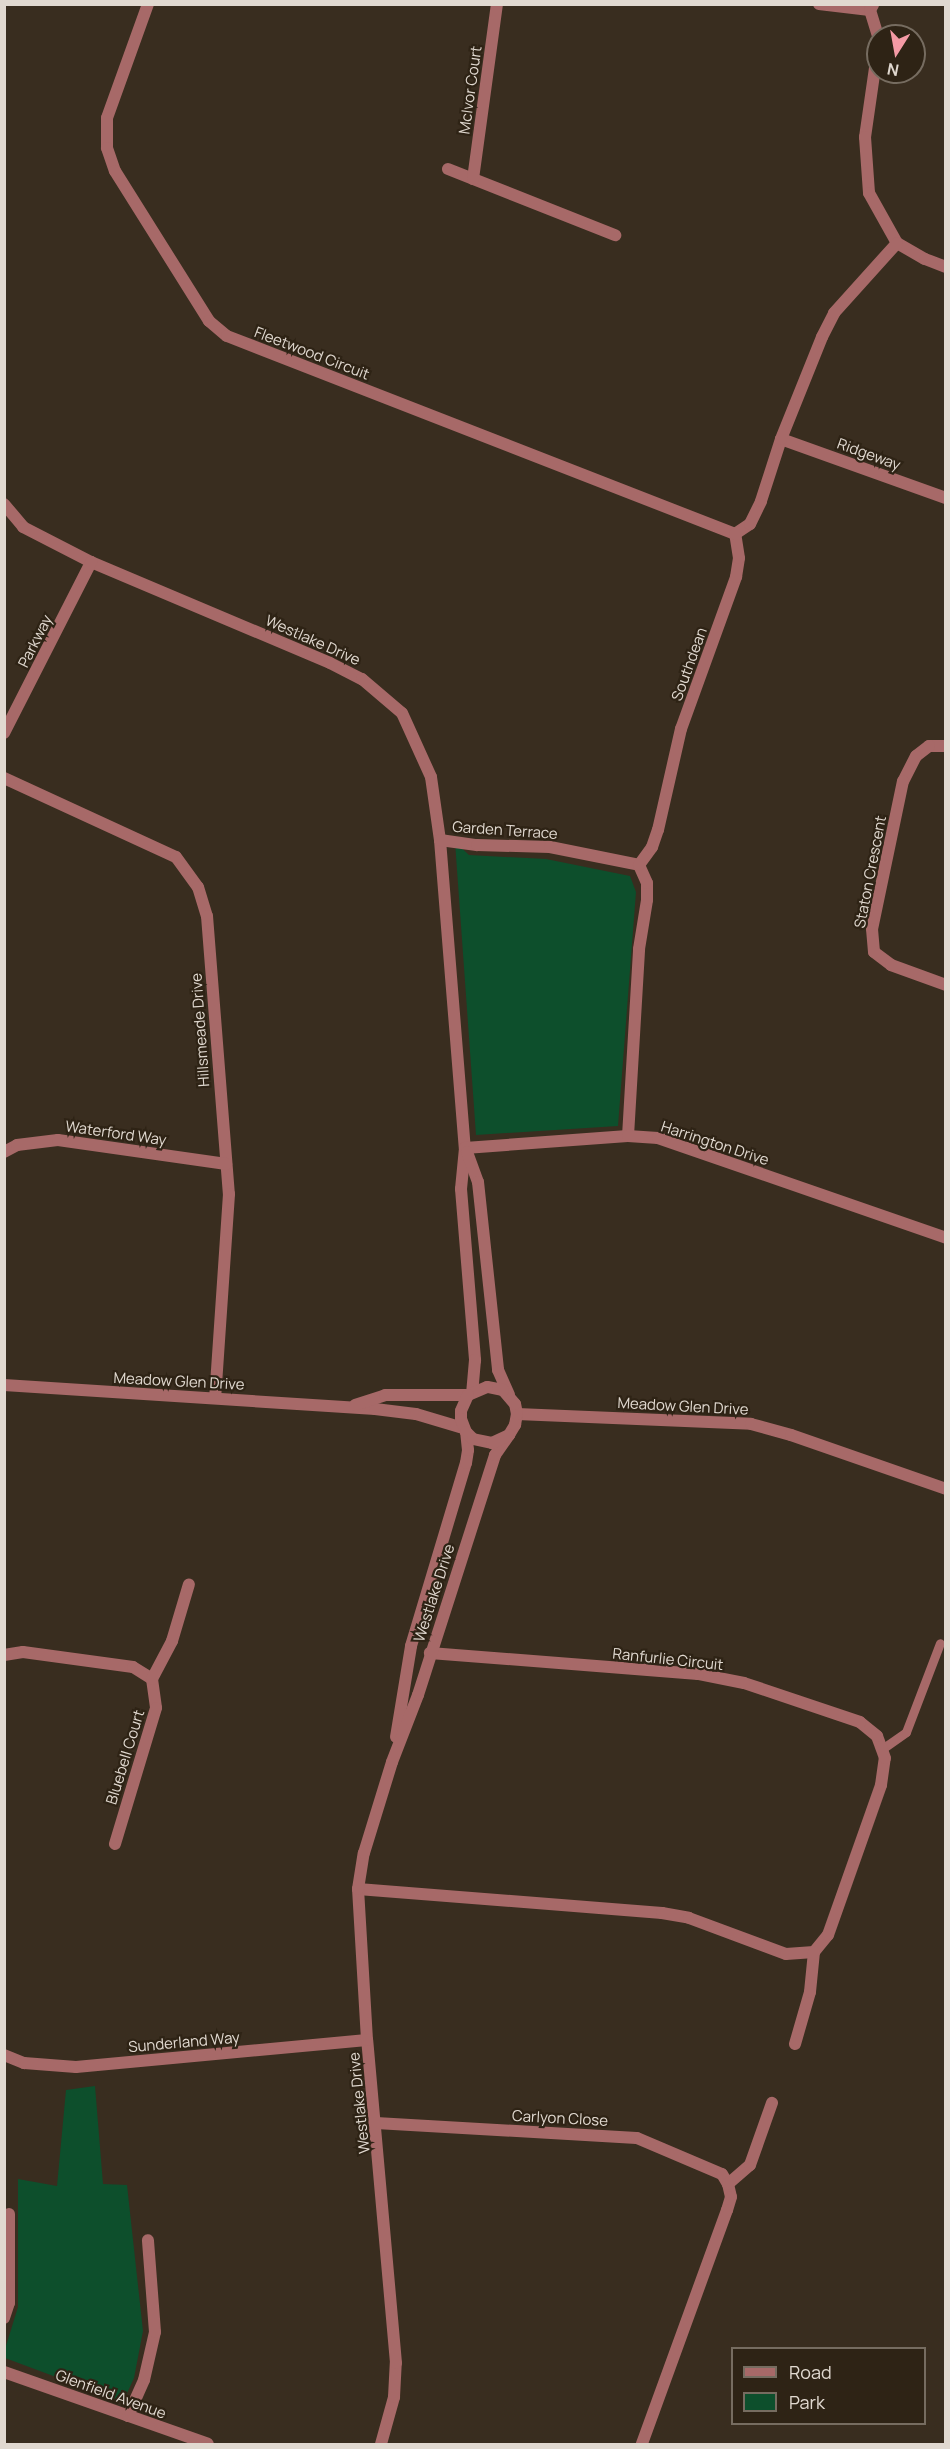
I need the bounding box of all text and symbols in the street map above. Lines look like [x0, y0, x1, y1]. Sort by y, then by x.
north arrow [866, 24, 926, 84]
street label: McIvor Court [455, 45, 485, 135]
text: N [885, 58, 901, 82]
street label: Fleetwood Circuit [252, 323, 372, 383]
street label: Ridgeway [835, 434, 903, 474]
street label: Westlake Drive [263, 611, 363, 669]
street label: Parkway [14, 612, 56, 670]
street label: Southdean [667, 625, 711, 703]
street label: Staton Crescent [850, 814, 890, 930]
street label: Garden Terrace [452, 817, 558, 843]
street label: Hillsmeade Drive [187, 973, 213, 1087]
street label: Waterford Way [64, 1117, 168, 1149]
street label: Harrington Drive [659, 1117, 771, 1169]
street label: Meadow Glen Drive [113, 1369, 245, 1393]
street label: Meadow Glen Drive [617, 1394, 749, 1418]
street label: Westlake Drive [410, 1542, 458, 1644]
street label: Ranfurlie Circuit [612, 1644, 724, 1674]
street label: Bluebell Court [102, 1708, 148, 1806]
street label: Sunderland Way [128, 2028, 240, 2056]
street label: Westlake Drive [345, 2051, 373, 2155]
street label: Carlyon Close [512, 2106, 608, 2130]
legend [731, 2347, 926, 2425]
text: Road [789, 2360, 832, 2384]
street label: Glenfield Avenue [53, 2366, 169, 2422]
text: Park [789, 2390, 825, 2414]

